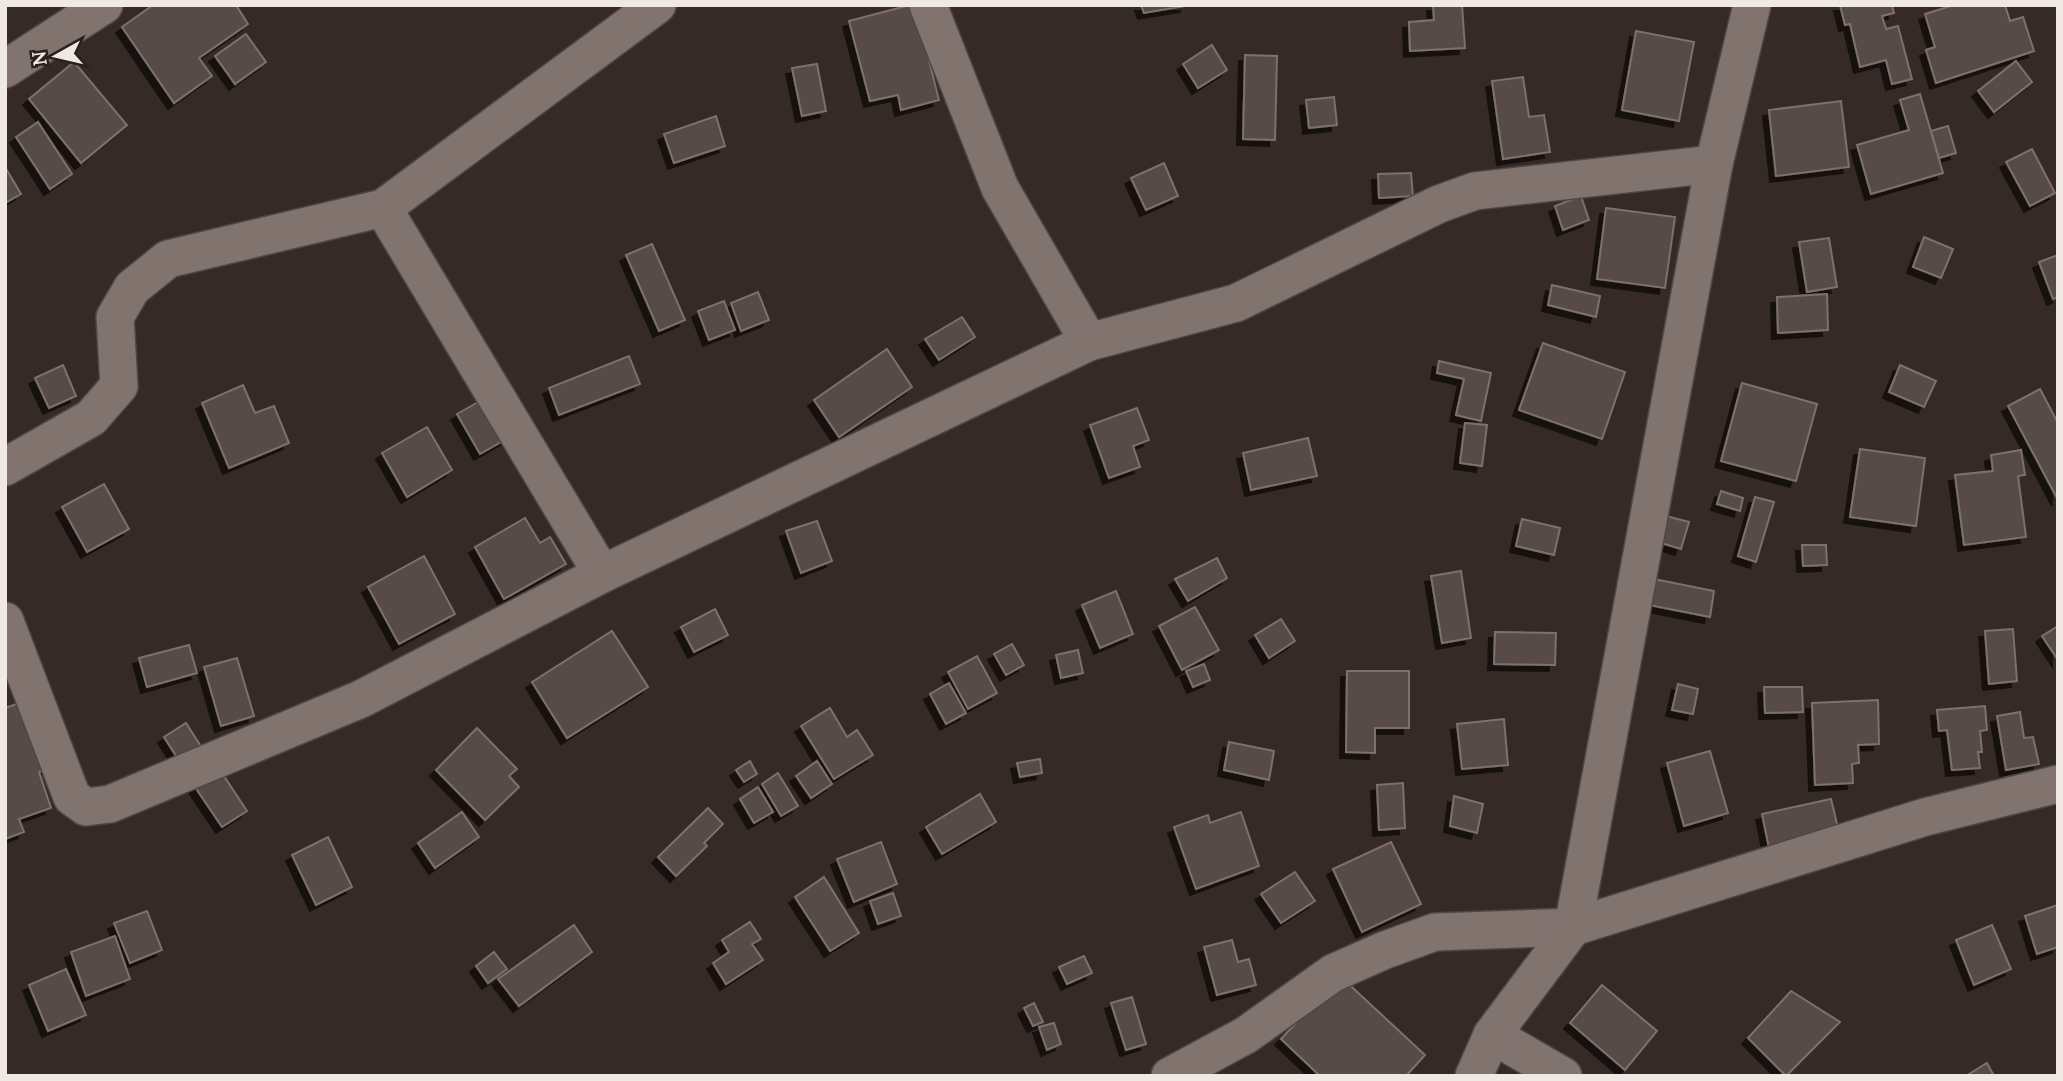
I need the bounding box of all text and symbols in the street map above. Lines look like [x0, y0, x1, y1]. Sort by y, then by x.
north arrow [21, 21, 91, 91]
text: N [26, 49, 52, 67]

